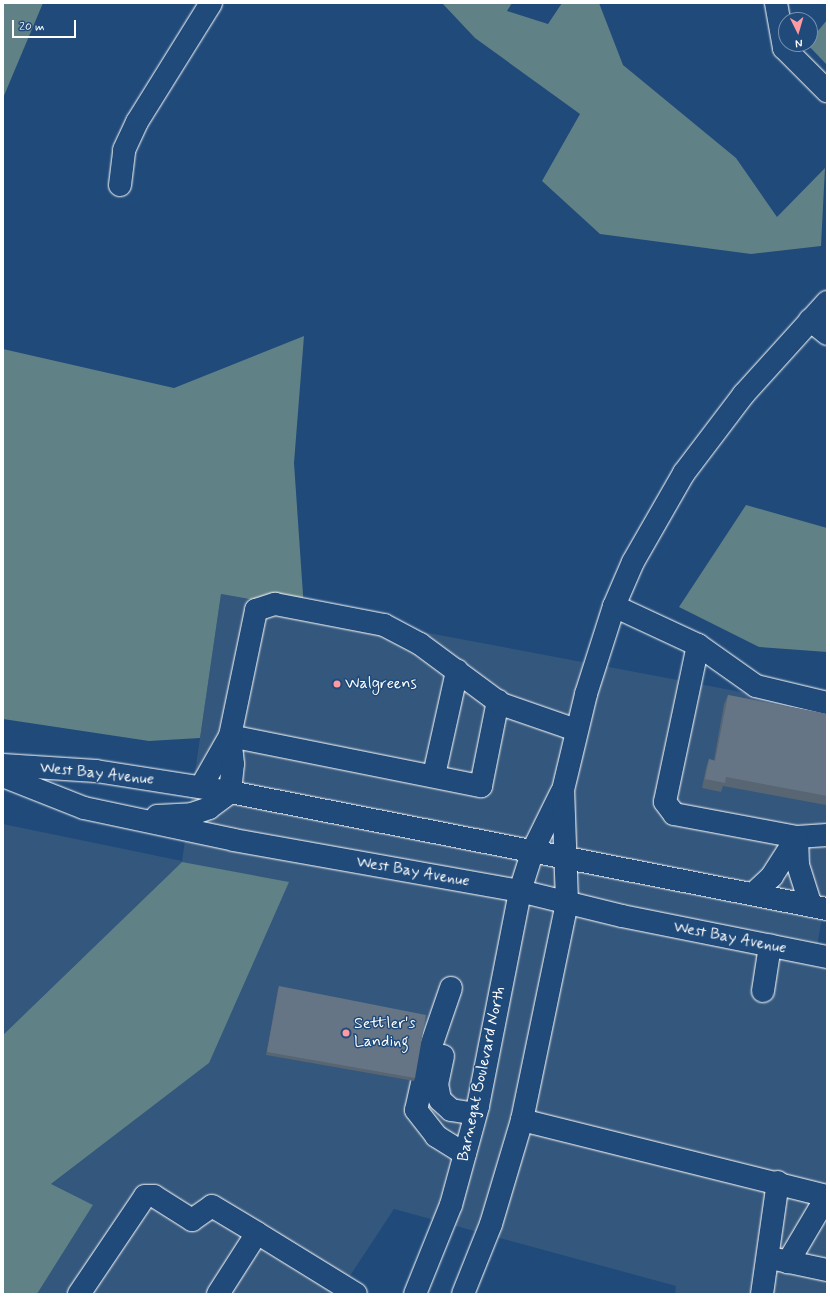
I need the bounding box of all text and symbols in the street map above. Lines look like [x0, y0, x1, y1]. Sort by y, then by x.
scale bar [14, 12, 78, 38]
north arrow [778, 12, 818, 52]
text: 20 m [19, 19, 45, 35]
text: N [795, 36, 803, 50]
place label: Walgreens [345, 674, 417, 694]
marker: Walgreens [332, 679, 342, 689]
street label: West Bay Avenue [37, 758, 157, 790]
street label: West Bay Avenue [353, 852, 473, 892]
street label: West Bay Avenue [670, 917, 790, 959]
street label: Barnegat Boulevard North [454, 986, 510, 1162]
place label: Settler's Landing [354, 1014, 416, 1052]
marker: Settler's Landing [341, 1028, 351, 1038]

